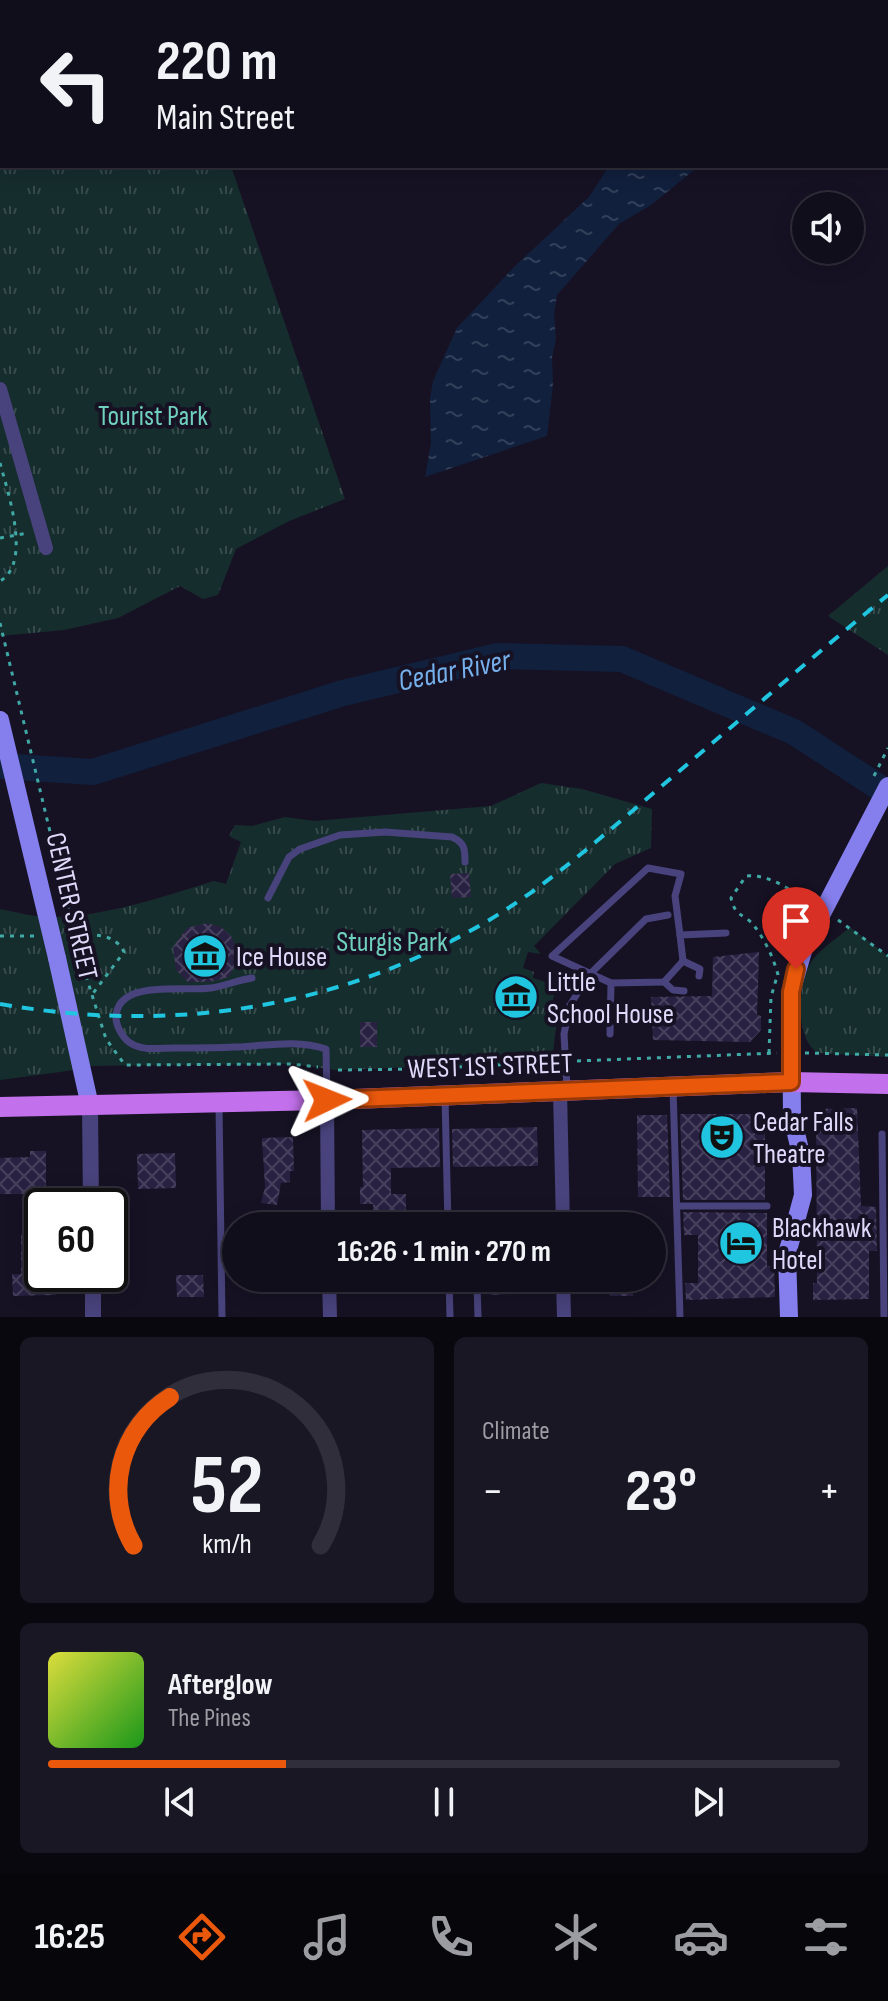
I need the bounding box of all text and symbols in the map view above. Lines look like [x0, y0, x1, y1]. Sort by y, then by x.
text: 220 m [156, 29, 278, 96]
icon: left [24, 32, 128, 136]
text: Main Street [156, 97, 295, 140]
map controls [792, 192, 864, 264]
button: sound [792, 192, 864, 264]
park label: Tourist Park [98, 400, 208, 433]
water label: Cedar River [395, 642, 515, 699]
street label: CENTER STREET [39, 829, 105, 983]
pin [762, 887, 830, 969]
icon: arrive [774, 899, 818, 943]
park label: Sturgis Park [336, 926, 448, 959]
museum icon: Ice House [181, 932, 229, 980]
place label: Ice House [236, 941, 327, 974]
place label: Little School House [547, 966, 674, 1031]
museum icon: Little School House [492, 973, 540, 1021]
street label: WEST 1ST STREET [407, 1047, 573, 1086]
position arrow [285, 1058, 369, 1142]
place label: Cedar Falls Theatre [753, 1106, 854, 1171]
theatre icon: Cedar Falls Theatre [698, 1113, 746, 1161]
speed limit sign: 60 [24, 1188, 128, 1292]
place label: Blackhawk Hotel [772, 1212, 872, 1277]
hotel icon: Blackhawk Hotel [717, 1219, 765, 1267]
text: 16:26 · 1 min · 270 m [337, 1234, 551, 1270]
text: Climate [482, 1416, 550, 1447]
text: 52 [191, 1437, 263, 1537]
text: 23° [625, 1456, 697, 1528]
text: − [482, 1465, 504, 1518]
text: + [818, 1465, 840, 1518]
text: km/h [202, 1527, 252, 1562]
text: Afterglow [168, 1667, 273, 1703]
text: The Pines [168, 1703, 251, 1734]
icon: previous [158, 1780, 202, 1824]
icon: pause [422, 1780, 466, 1824]
icon: next [686, 1780, 730, 1824]
icon: directions [174, 1909, 230, 1965]
icon: music [299, 1909, 355, 1965]
icon: phone [423, 1909, 479, 1965]
icon: climate [548, 1909, 604, 1965]
icon: car [673, 1909, 729, 1965]
icon: filters [798, 1909, 854, 1965]
text: 16:25 [34, 1916, 105, 1959]

